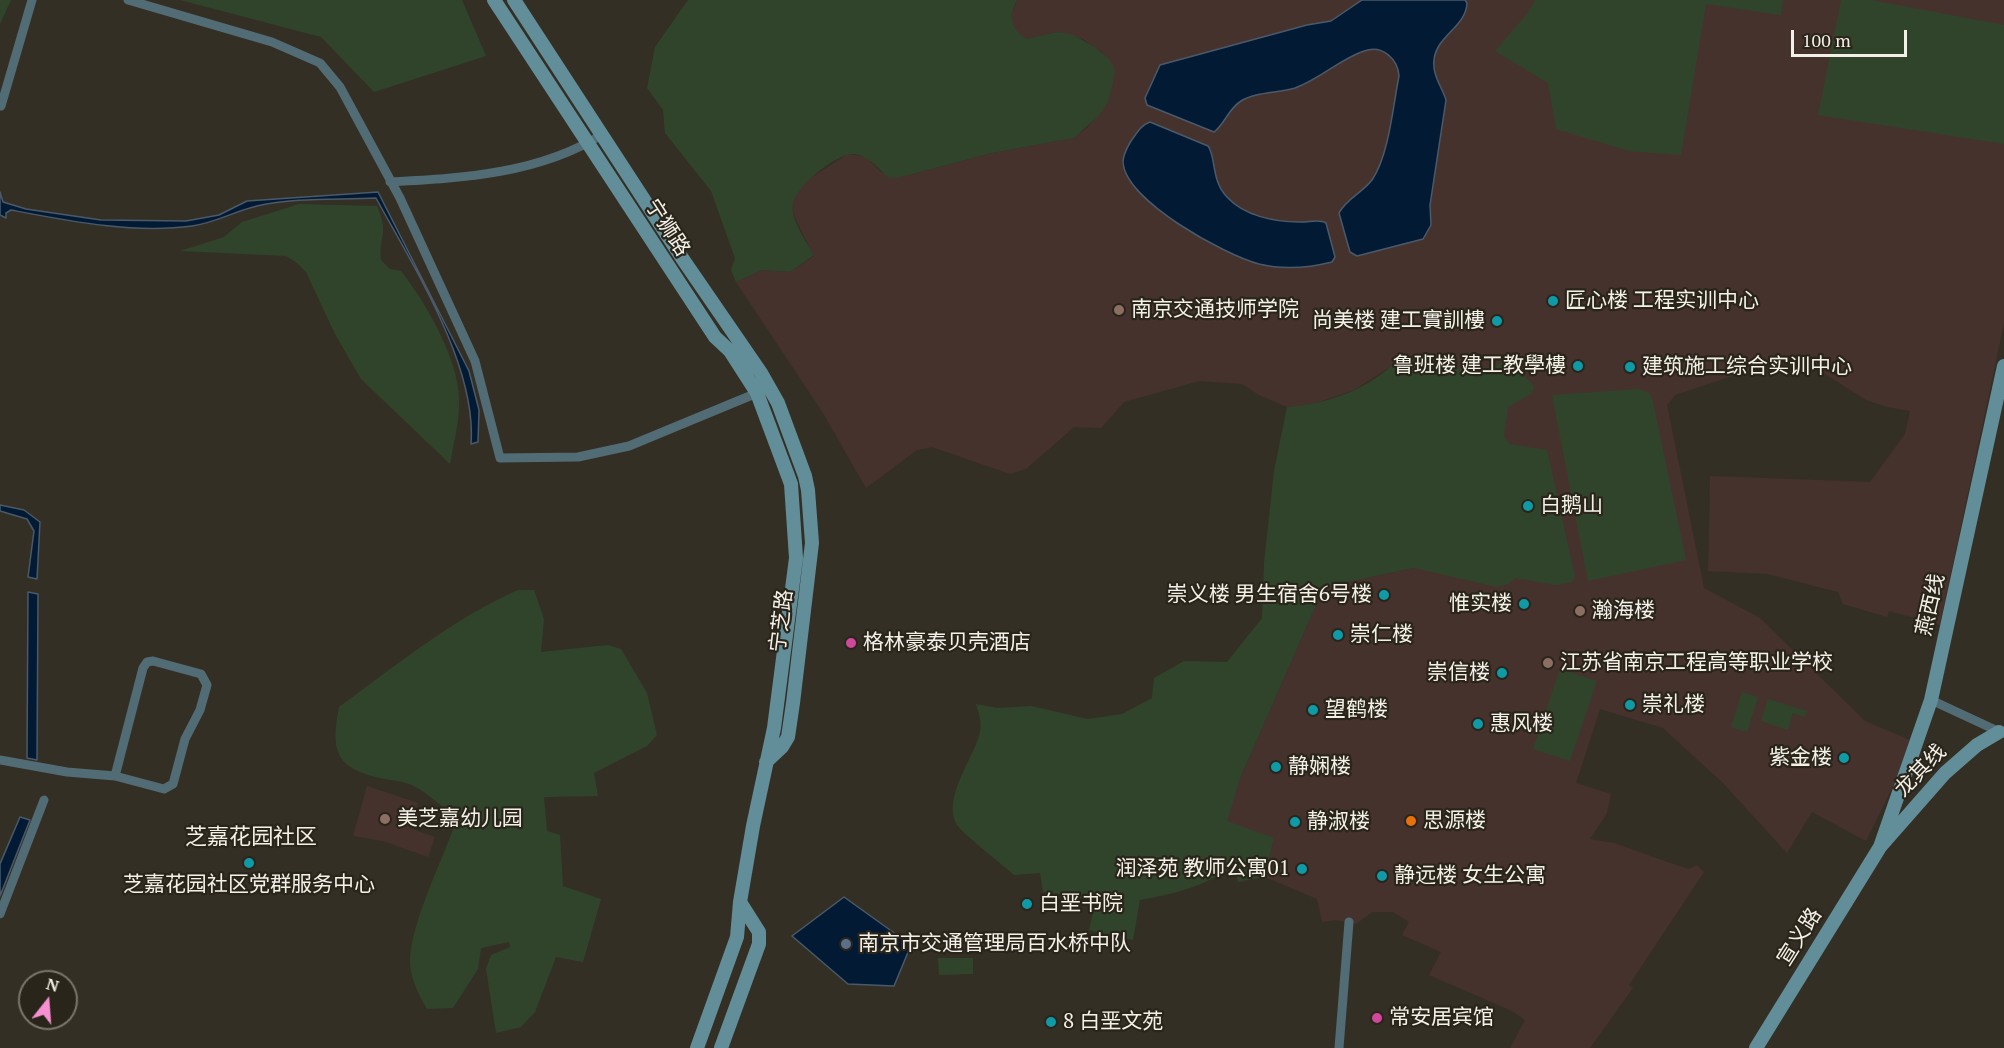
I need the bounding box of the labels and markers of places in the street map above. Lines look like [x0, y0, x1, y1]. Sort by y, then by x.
place label: 匠心楼 工程实训中心 [1565, 288, 1759, 314]
marker: 匠心楼 工程实训中心 [1546, 294, 1560, 308]
place label: 南京交通技师学院 [1131, 297, 1299, 323]
marker: 南京交通技师学院 [1112, 303, 1126, 317]
place label: 尚美楼 建工實訓樓 [1312, 308, 1485, 334]
marker: 尚美楼 建工實訓樓 [1490, 314, 1504, 328]
place label: 鲁班楼 建工教學樓 [1393, 353, 1566, 379]
place label: 建筑施工综合实训中心 [1642, 354, 1852, 380]
marker: 鲁班楼 建工教學樓 [1571, 359, 1585, 373]
marker: 建筑施工综合实训中心 [1623, 360, 1637, 374]
place label: 白鹅山 [1540, 493, 1603, 519]
marker: 白鹅山 [1521, 499, 1535, 513]
place label: 崇义楼 男生宿舍6号楼 [1167, 582, 1372, 608]
marker: 崇义楼 男生宿舍6号楼 [1377, 588, 1391, 602]
place label: 惟实楼 [1449, 591, 1512, 617]
marker: 惟实楼 [1517, 597, 1531, 611]
place label: 瀚海楼 [1592, 598, 1655, 624]
marker: 瀚海楼 [1573, 604, 1587, 618]
place label: 崇仁楼 [1350, 622, 1413, 648]
marker: 崇仁楼 [1331, 628, 1345, 642]
place label: 格林豪泰贝壳酒店 [863, 630, 1031, 656]
marker: 格林豪泰贝壳酒店 [844, 636, 858, 650]
place label: 江苏省南京工程高等职业学校 [1560, 650, 1833, 676]
marker: 江苏省南京工程高等职业学校 [1541, 656, 1555, 670]
place label: 崇信楼 [1427, 660, 1490, 686]
marker: 崇信楼 [1495, 666, 1509, 680]
place label: 崇礼楼 [1642, 692, 1705, 718]
place label: 望鹤楼 [1325, 697, 1388, 723]
marker: 崇礼楼 [1623, 698, 1637, 712]
marker: 望鹤楼 [1306, 703, 1320, 717]
place label: 惠风楼 [1490, 711, 1553, 737]
marker: 惠风楼 [1471, 717, 1485, 731]
place label: 紫金楼 [1769, 745, 1832, 771]
marker: 紫金楼 [1837, 751, 1851, 765]
place label: 静娴楼 [1288, 754, 1351, 780]
marker: 静娴楼 [1269, 760, 1283, 774]
place label: 美芝嘉幼儿园 [397, 806, 523, 832]
place label: 思源楼 [1423, 808, 1486, 834]
place label: 静淑楼 [1307, 809, 1370, 835]
marker: 美芝嘉幼儿园 [378, 812, 392, 826]
marker: 思源楼 [1404, 814, 1418, 828]
marker: 静淑楼 [1288, 815, 1302, 829]
marker: 芝嘉花园社区党群服务中心 [242, 856, 256, 870]
place label: 润泽苑 教师公寓01 [1116, 856, 1290, 882]
marker: 润泽苑 教师公寓01 [1295, 862, 1309, 876]
place label: 静远楼 女生公寓 [1394, 863, 1546, 889]
marker: 静远楼 女生公寓 [1375, 869, 1389, 883]
place label: 芝嘉花园社区党群服务中心 [123, 872, 375, 898]
place label: 白垩书院 [1039, 891, 1123, 917]
marker: 白垩书院 [1020, 897, 1034, 911]
place label: 南京市交通管理局百水桥中队 [858, 931, 1131, 957]
marker: 南京市交通管理局百水桥中队 [839, 937, 853, 951]
place label: 常安居宾馆 [1389, 1005, 1494, 1031]
place label: 8 白垩文苑 [1063, 1009, 1163, 1035]
marker: 常安居宾馆 [1370, 1011, 1384, 1025]
marker: 8 白垩文苑 [1044, 1015, 1058, 1029]

